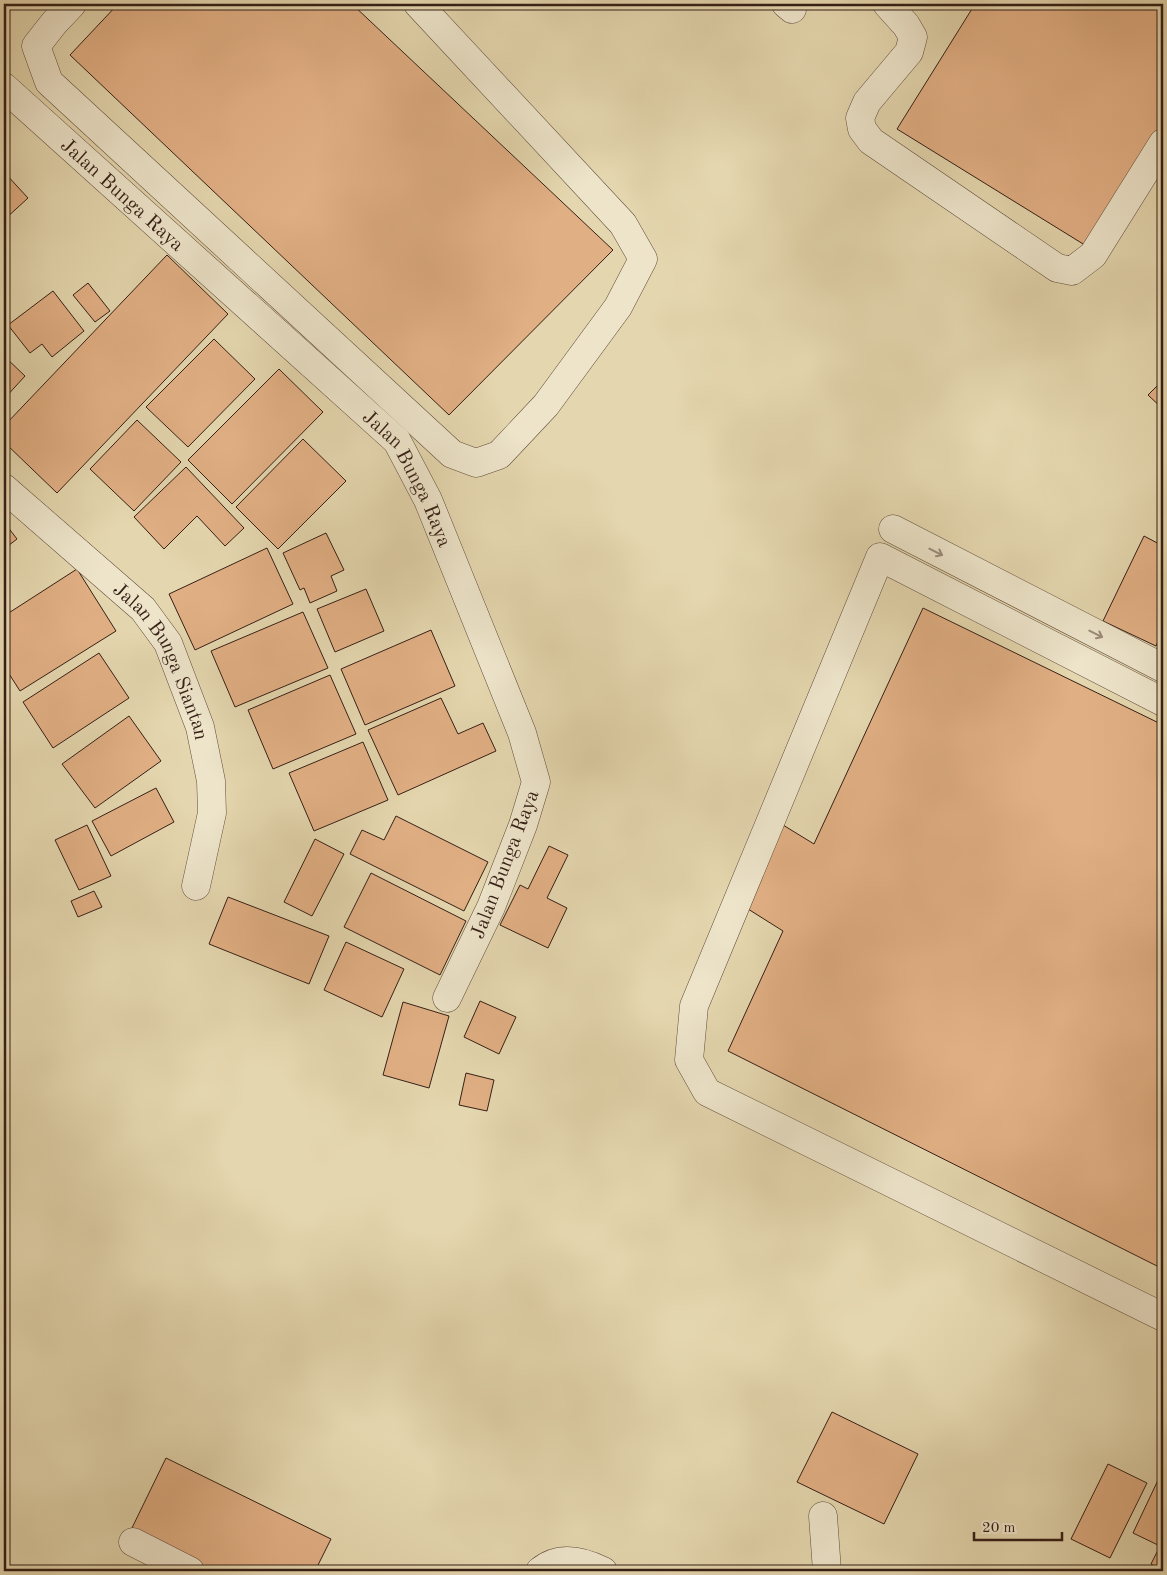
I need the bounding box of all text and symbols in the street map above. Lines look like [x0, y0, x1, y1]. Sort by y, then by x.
street label: Jalan Bunga Raya [56, 135, 187, 256]
street label: Jalan Bunga Raya [358, 407, 454, 550]
one-way arrow [928, 548, 943, 557]
street label: Jalan Bunga Siantan [108, 580, 210, 742]
one-way arrow [1088, 630, 1103, 639]
street label: Jalan Bunga Raya [468, 787, 543, 942]
scale bar [974, 1510, 1062, 1542]
text: 20 m [982, 1521, 1016, 1536]

